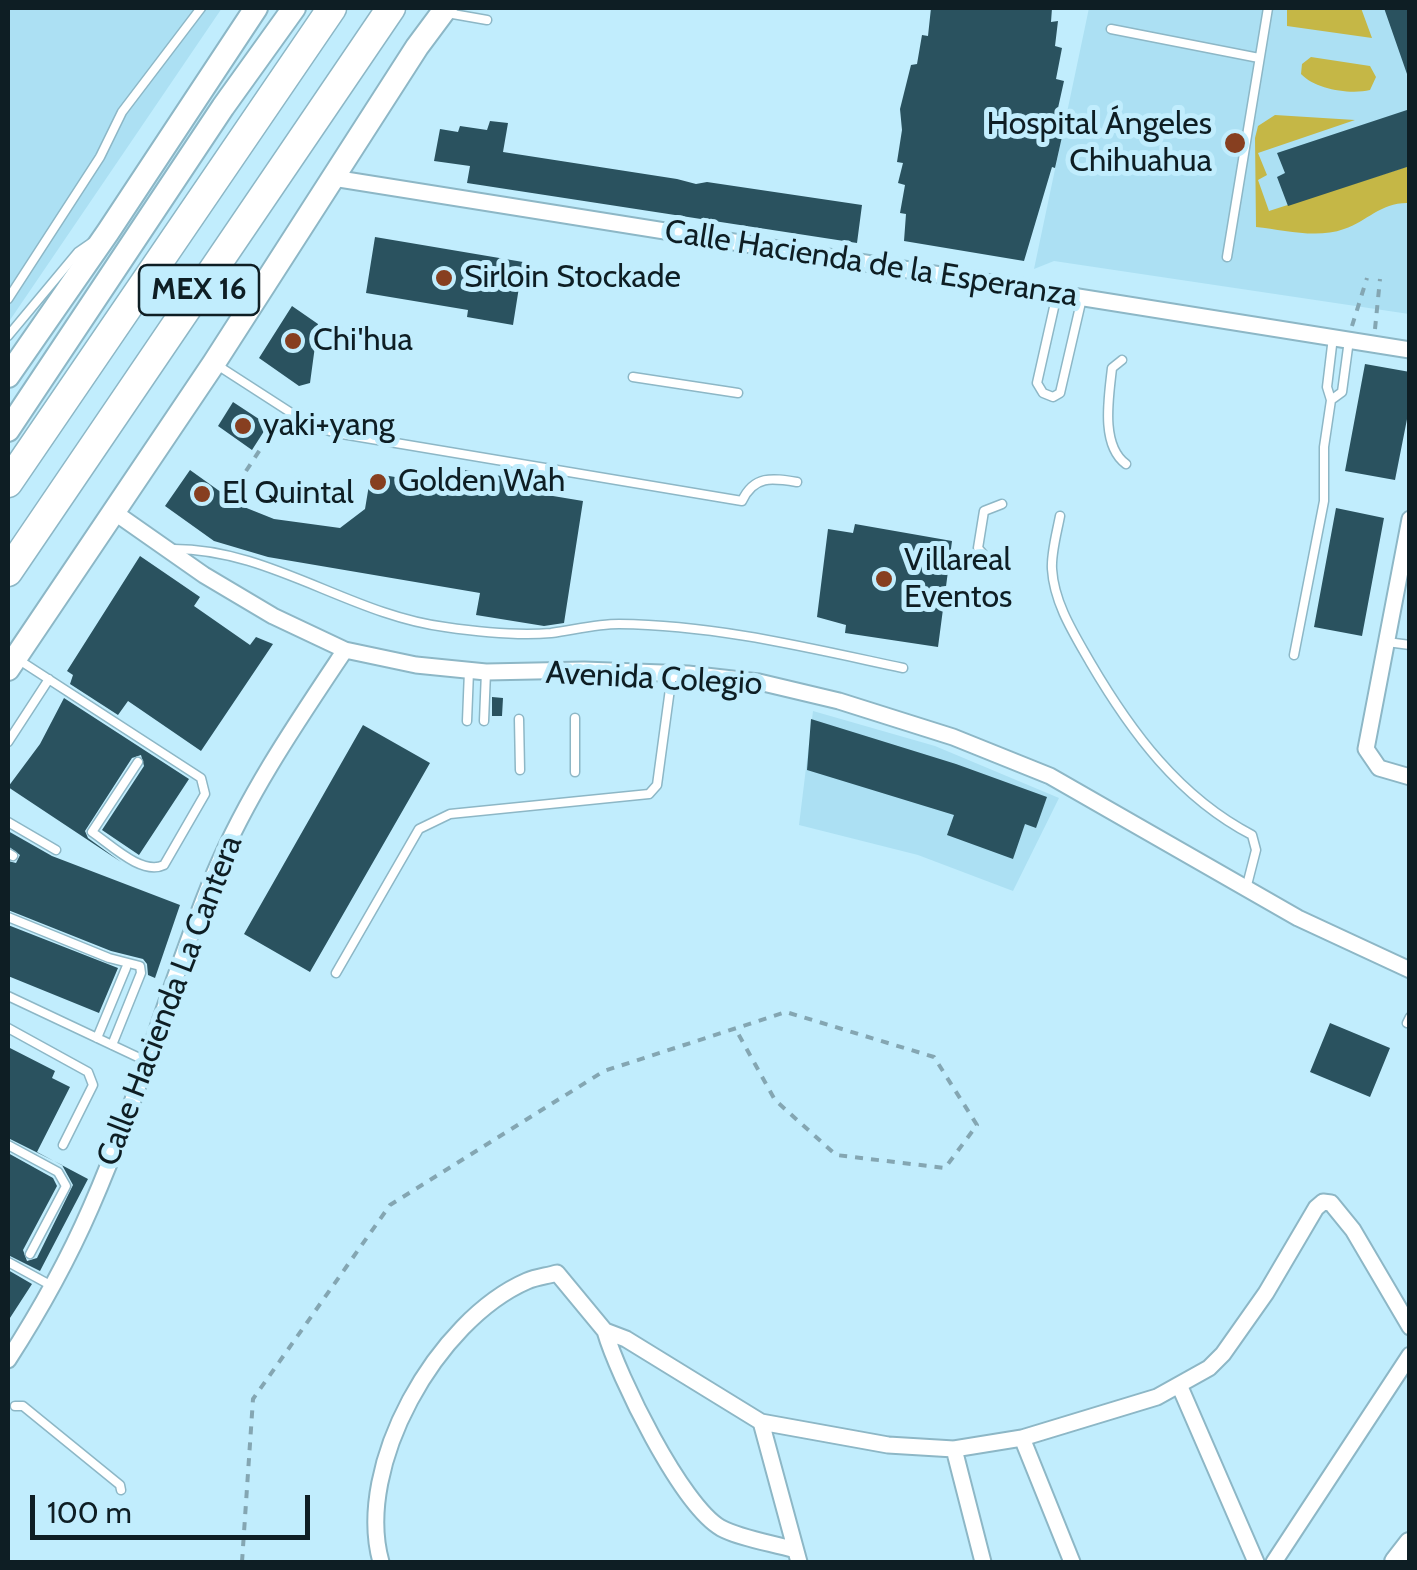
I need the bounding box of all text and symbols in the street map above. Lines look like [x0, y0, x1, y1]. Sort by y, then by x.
place label: Hospital Ángeles Chihuahua [987, 106, 1212, 181]
marker: Hospital Ángeles Chihuahua [1222, 130, 1248, 156]
street label: Calle Hacienda de la Esperanza [662, 212, 1080, 316]
place label: Sirloin Stockade [464, 259, 681, 297]
road number: MEX 16 [139, 265, 259, 315]
marker: Sirloin Stockade [433, 267, 455, 289]
place label: Chi'hua [313, 322, 413, 360]
marker: Chi'hua [282, 330, 304, 352]
place label: yaki+yang [263, 407, 395, 445]
marker: yaki+yang [232, 415, 254, 437]
place label: Golden Wah [398, 463, 565, 501]
marker: Golden Wah [367, 471, 389, 493]
place label: El Quintal [222, 475, 354, 513]
marker: El Quintal [191, 483, 213, 505]
place label: Villareal Eventos [904, 542, 1012, 617]
marker: Villareal Eventos [873, 568, 895, 590]
street label: Avenida Colegio [545, 654, 763, 704]
street label: Calle Hacienda La Cantera [89, 830, 251, 1172]
scale bar [35, 1475, 315, 1537]
text: 100 m [47, 1494, 132, 1531]

